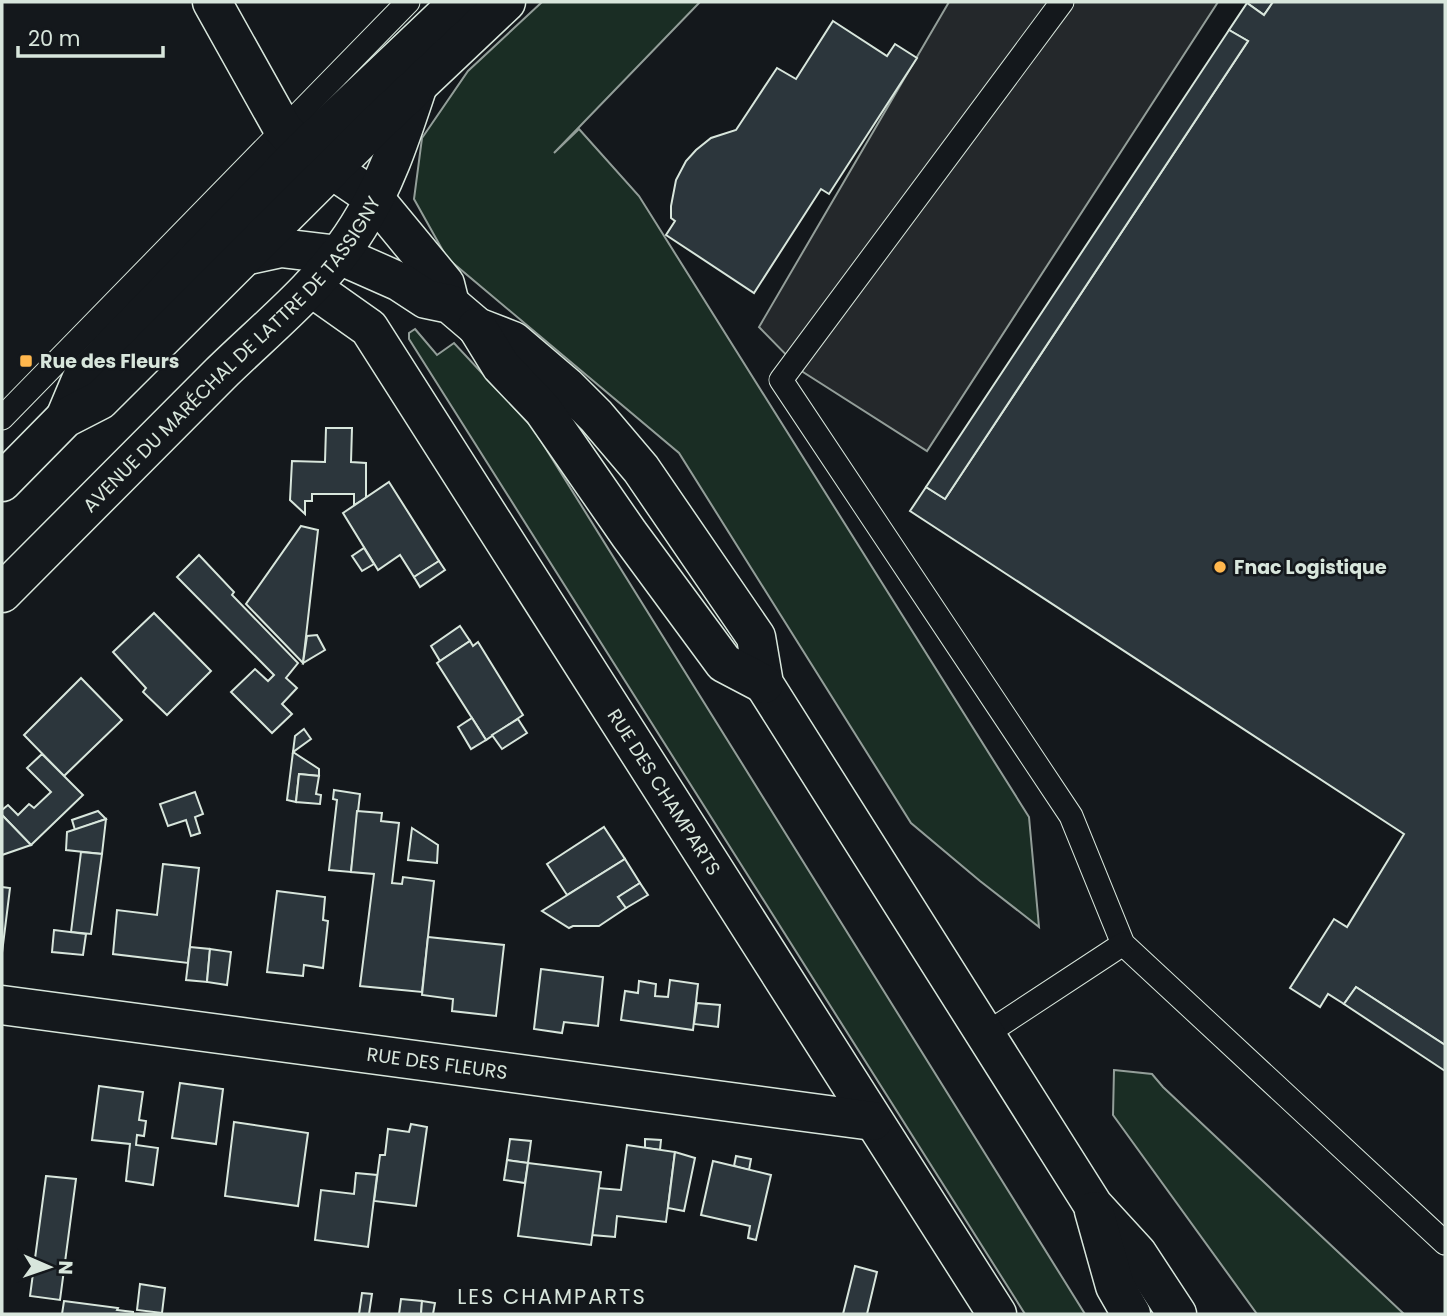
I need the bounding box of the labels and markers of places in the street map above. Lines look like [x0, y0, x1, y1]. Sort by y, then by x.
place label: Rue des Fleurs [40, 348, 179, 375]
marker: Rue des Fleurs [18, 353, 34, 369]
place label: Fnac Logistique [1234, 554, 1387, 581]
marker: Fnac Logistique [1212, 559, 1228, 575]

